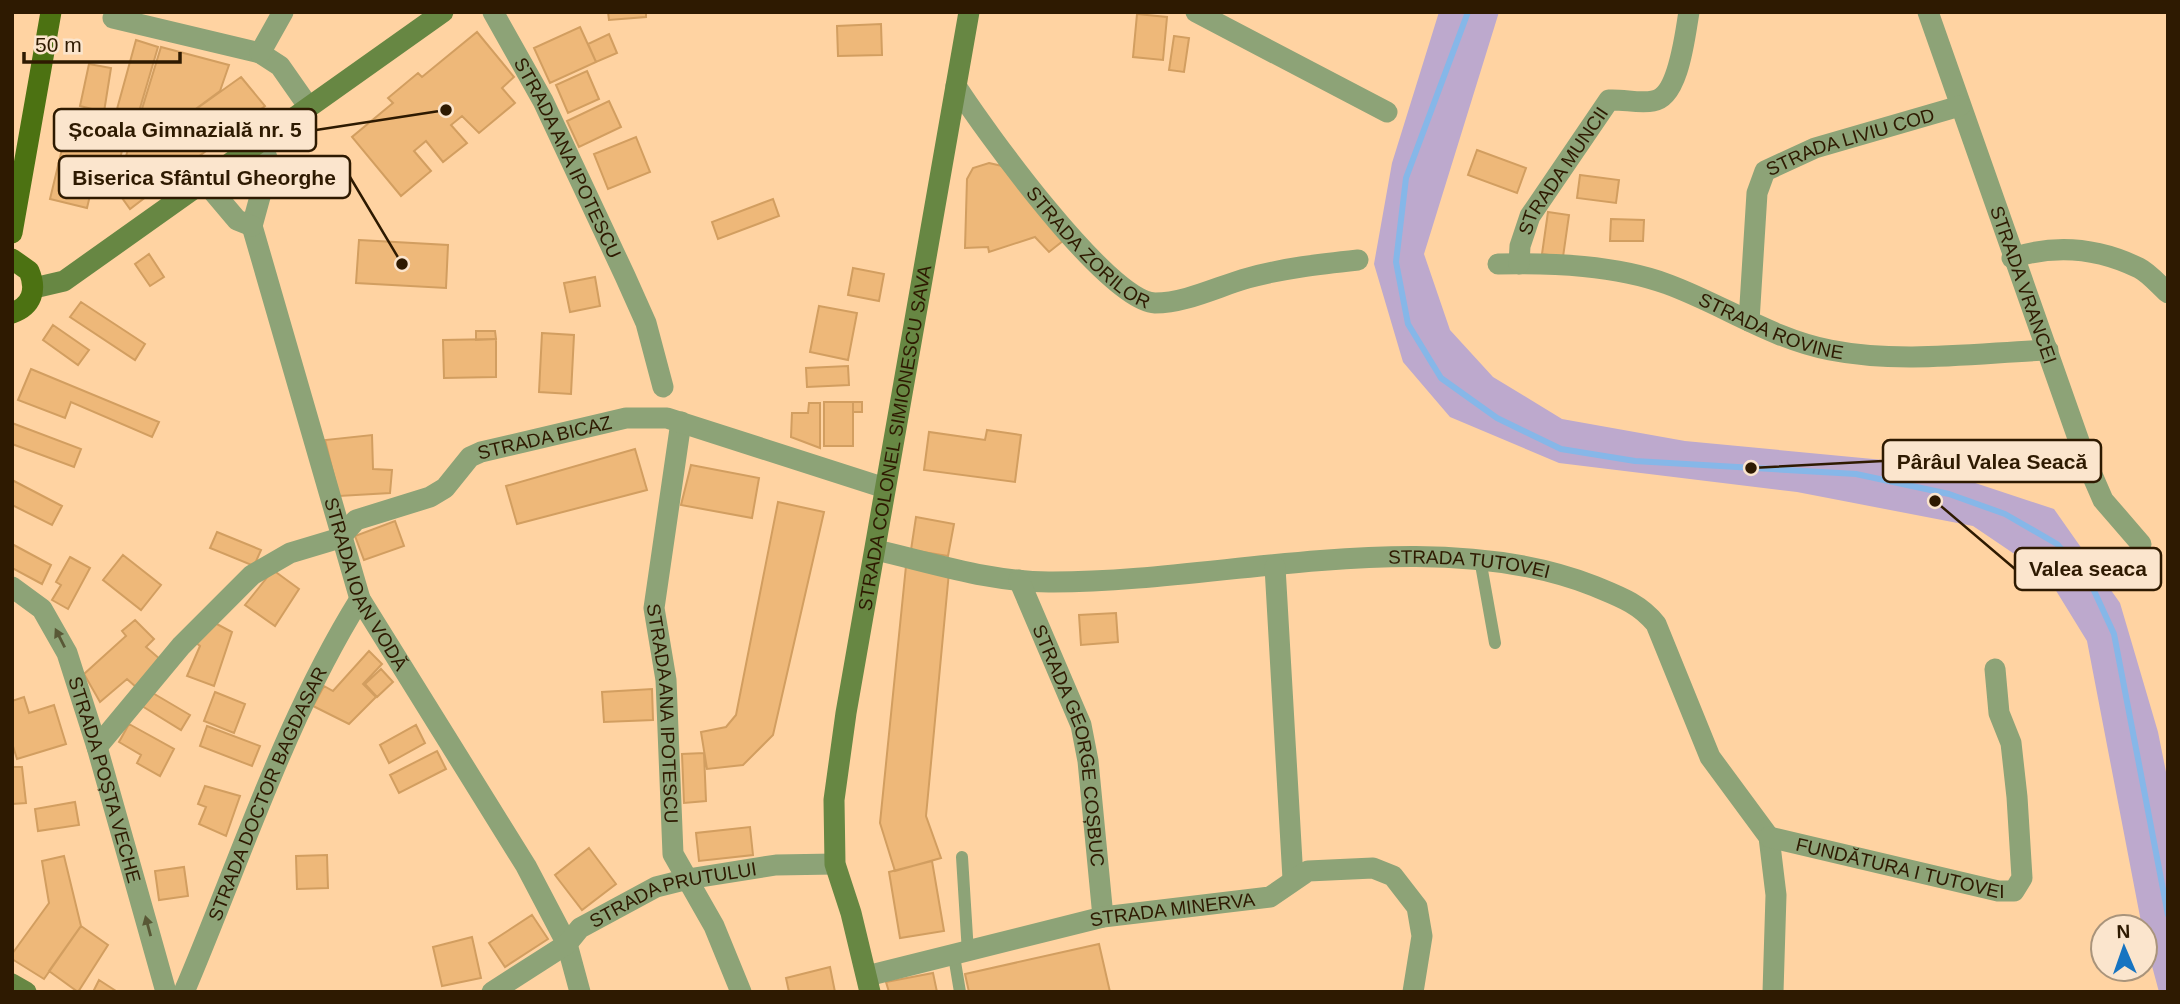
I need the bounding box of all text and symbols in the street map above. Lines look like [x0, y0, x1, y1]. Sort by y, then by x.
scale bar [24, 21, 180, 65]
text: 50 m [35, 33, 82, 56]
street label: STRADA ANA IPOTESCU [510, 54, 625, 262]
street label: STRADA MUNCII [1514, 103, 1612, 238]
street label: STRADA LIVIU COD [1763, 104, 1937, 180]
callout: Școala Gimnazială nr. 5 [54, 109, 316, 151]
text: Școala Gimnazială nr. 5 [68, 118, 302, 141]
callout: Biserica Sfântul Gheorghe [59, 156, 350, 198]
text: Biserica Sfântul Gheorghe [72, 166, 336, 189]
street label: STRADA ZORILOR [1022, 182, 1153, 313]
street label: STRADA VRANCEI [1986, 203, 2061, 367]
street label: STRADA COLONEL SIMIONESCU SAVA [854, 263, 935, 612]
street label: STRADA ROVINE [1695, 289, 1845, 363]
street label: STRADA BICAZ [475, 412, 614, 464]
callout: Pârâul Valea Seacă [1883, 440, 2101, 482]
text: Pârâul Valea Seacă [1897, 450, 2087, 473]
street label: STRADA IOAN VODĂ [320, 495, 412, 674]
street label: STRADA TUTOVEI [1388, 546, 1552, 583]
callout: Valea seaca [2015, 548, 2161, 590]
text: Valea seaca [2029, 557, 2147, 580]
street label: STRADA ANA IPOTESCU [642, 602, 682, 824]
street label: STRADA GEORGE COȘBUC [1028, 621, 1108, 868]
one-way arrow [54, 628, 65, 648]
street label: STRADA DOCTOR BAGDASAR [204, 663, 331, 924]
street label: STRADA POȘTA VECHE [64, 674, 145, 885]
street label: FUNDĂTURA I TUTOVEI [1794, 834, 2005, 902]
street label: STRADA PRUTULUI [586, 858, 758, 932]
street label: STRADA MINERVA [1088, 889, 1256, 931]
north arrow [2089, 913, 2159, 983]
one-way arrow [142, 915, 153, 937]
text: N [2116, 921, 2131, 942]

